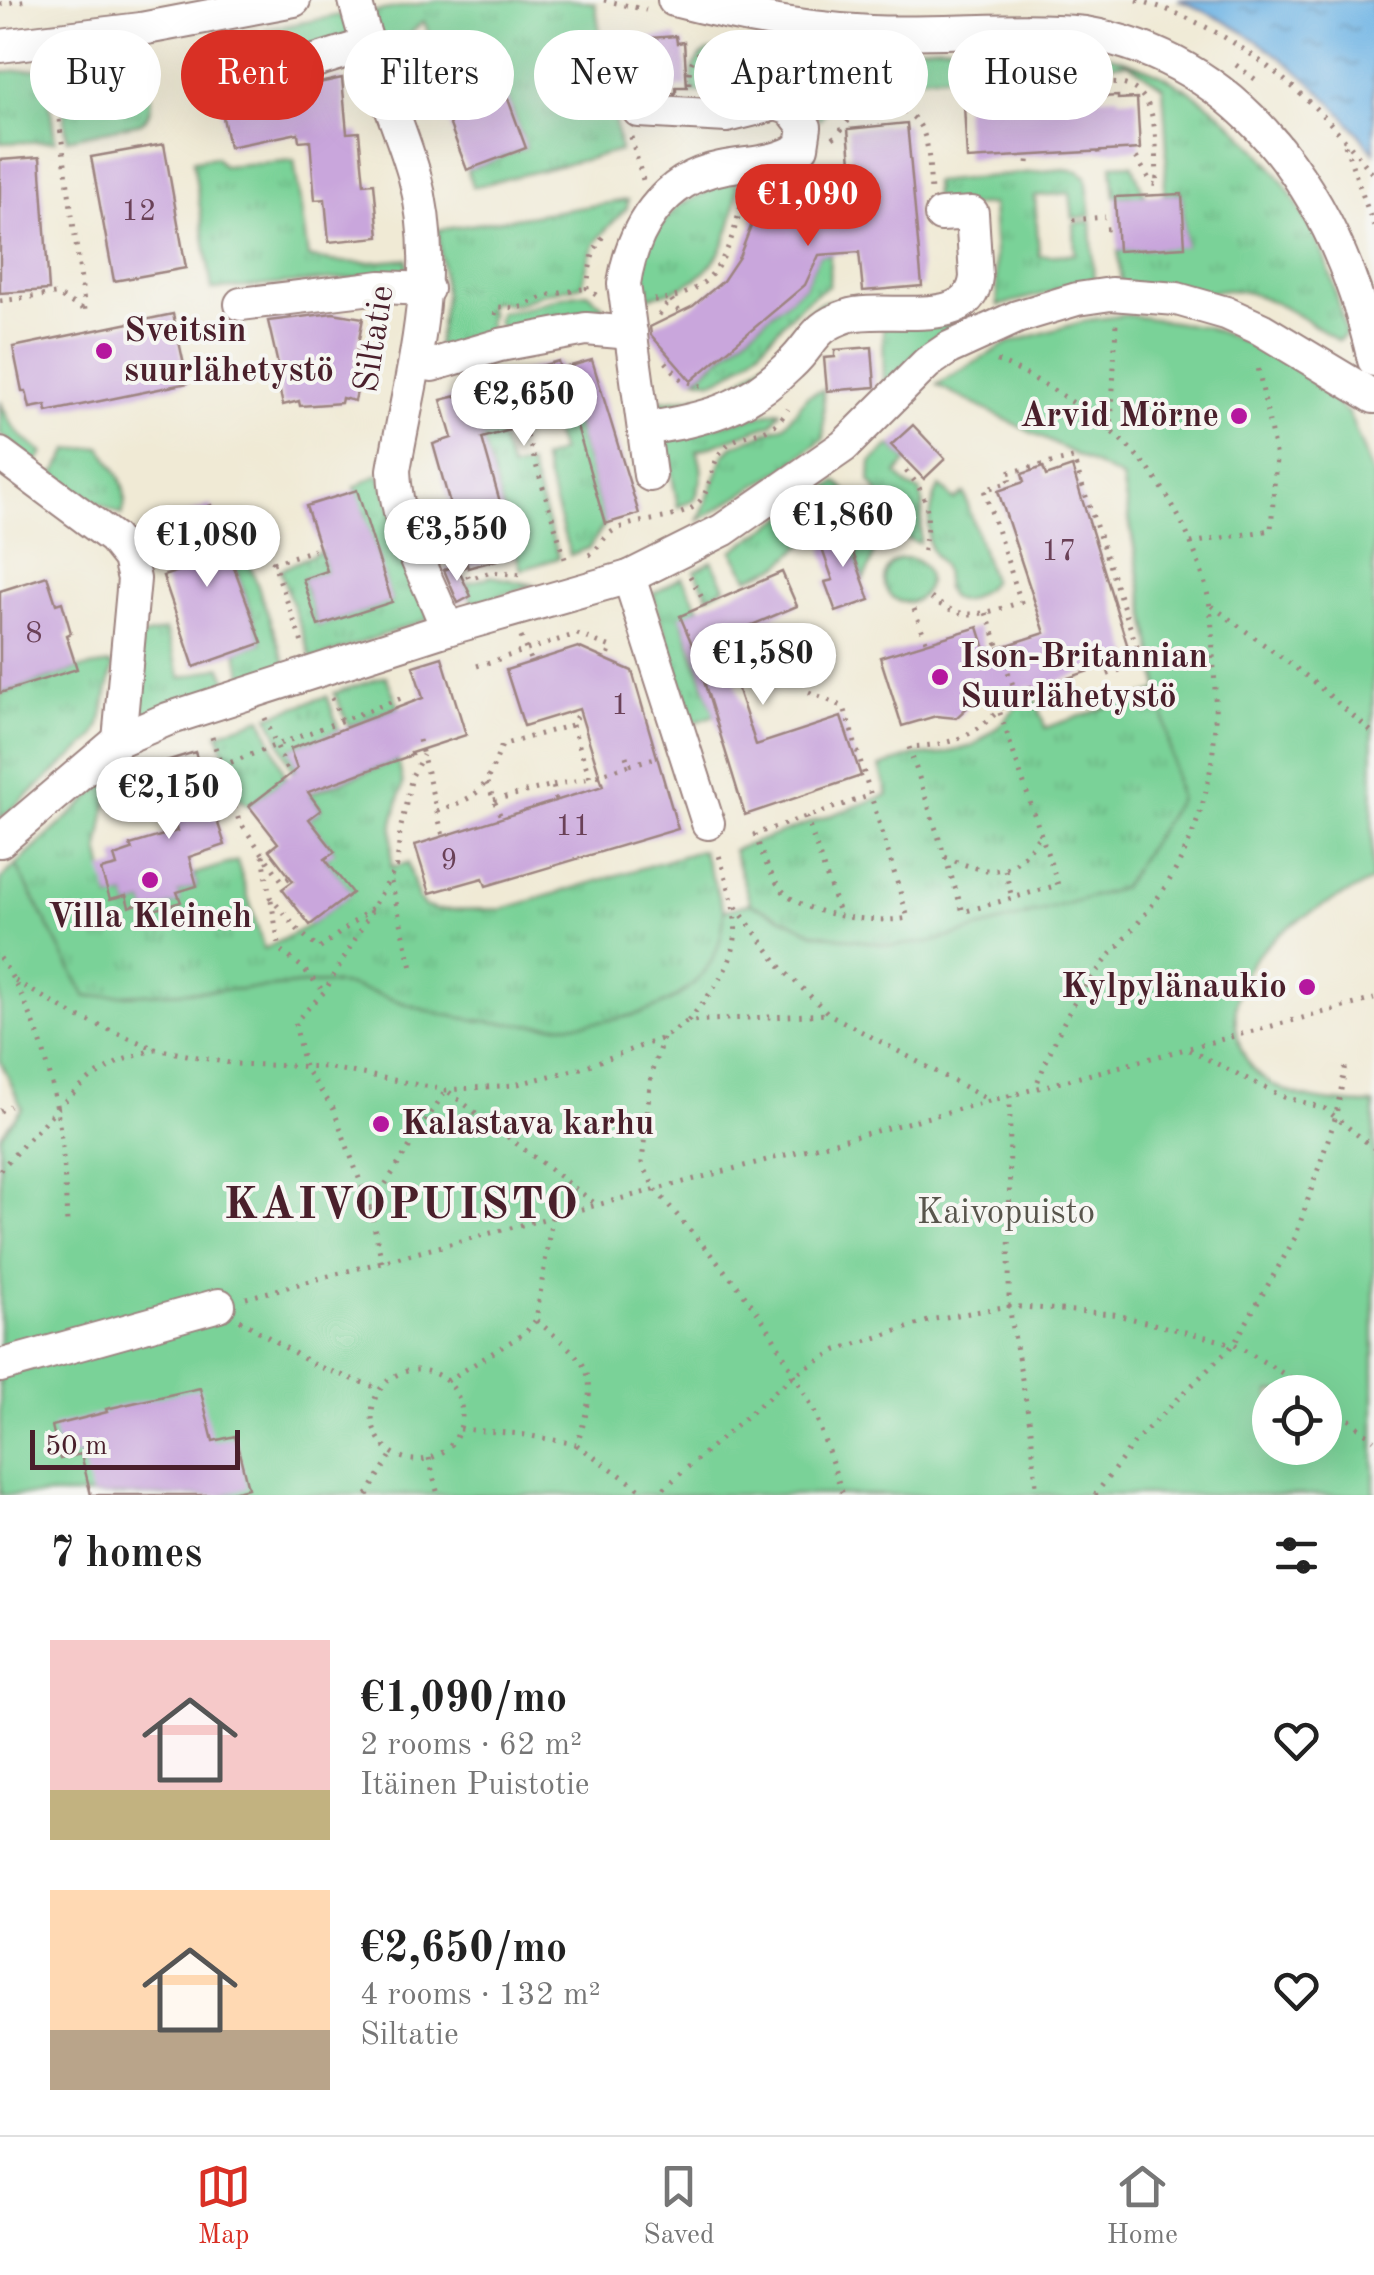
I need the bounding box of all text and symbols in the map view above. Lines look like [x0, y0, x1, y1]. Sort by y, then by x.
chip: Buy [30, 30, 161, 120]
chip: Rent [181, 30, 324, 120]
chip: Filters [344, 30, 514, 120]
chip: New [534, 30, 674, 120]
chip: Apartment [694, 30, 928, 120]
chip: House [948, 30, 1113, 120]
pin: €1,090 [727, 164, 889, 249]
text: €1,090 [757, 180, 859, 212]
house number: 12 [122, 197, 156, 227]
street label: Siltatie [349, 283, 401, 395]
place label: Sveitsin suurlähetystö [124, 314, 334, 389]
marker: Sveitsin suurlähetystö [93, 340, 115, 362]
pin: €2,650 [443, 364, 605, 449]
text: €2,650 [473, 380, 575, 412]
place label: Arvid Mörne [1020, 399, 1219, 434]
marker: Arvid Mörne [1228, 405, 1250, 427]
pin: €1,860 [762, 485, 924, 570]
pin: €3,550 [376, 499, 538, 584]
text: €1,860 [792, 501, 894, 533]
pin: €1,080 [126, 505, 288, 590]
text: €3,550 [406, 515, 508, 547]
text: €1,080 [156, 521, 258, 553]
house number: 17 [1042, 537, 1076, 567]
house number: 8 [25, 619, 43, 649]
pin: €1,580 [682, 623, 844, 708]
text: €1,580 [712, 639, 814, 671]
place label: Ison-Britannian Suurlähetystö [960, 640, 1208, 715]
marker: Ison-Britannian Suurlähetystö [929, 666, 951, 688]
house number: 1 [611, 691, 629, 721]
pin: €2,150 [88, 757, 250, 842]
text: €2,150 [118, 773, 220, 805]
house number: 11 [556, 812, 590, 842]
house number: 9 [440, 846, 458, 876]
marker: Villa Kleineh [139, 869, 161, 891]
place label: Villa Kleineh [48, 900, 252, 935]
place label: Kylpylänaukio [1061, 970, 1287, 1005]
marker: Kylpylänaukio [1296, 976, 1318, 998]
place label: Kalastava karhu [401, 1107, 654, 1142]
marker: Kalastava karhu [370, 1113, 392, 1135]
district label: KAIVOPUISTO [224, 1184, 580, 1229]
park label: Kaivopuisto [917, 1196, 1095, 1231]
map controls [1252, 1375, 1342, 1465]
button: locate [1252, 1375, 1342, 1465]
scale bar [30, 1425, 240, 1470]
text: 50 m [45, 1433, 108, 1461]
icon: filters [1269, 1528, 1324, 1583]
text: 7 homes [50, 1534, 202, 1576]
text: €1,090/mo [360, 1679, 567, 1721]
icon: home [130, 1680, 250, 1800]
icon: heart [1269, 1713, 1324, 1768]
text: 2 rooms · 62 m² [360, 1730, 582, 1762]
text: Itäinen Puistotie [360, 1770, 590, 1802]
text: €2,650/mo [360, 1929, 567, 1971]
icon: home [130, 1930, 250, 2050]
icon: heart [1269, 1963, 1324, 2018]
text: 4 rooms · 132 m² [360, 1980, 601, 2012]
text: Siltatie [360, 2020, 459, 2052]
tab: Map [196, 2159, 251, 2254]
tab: Saved [643, 2159, 715, 2254]
tab: Home [1107, 2159, 1178, 2254]

